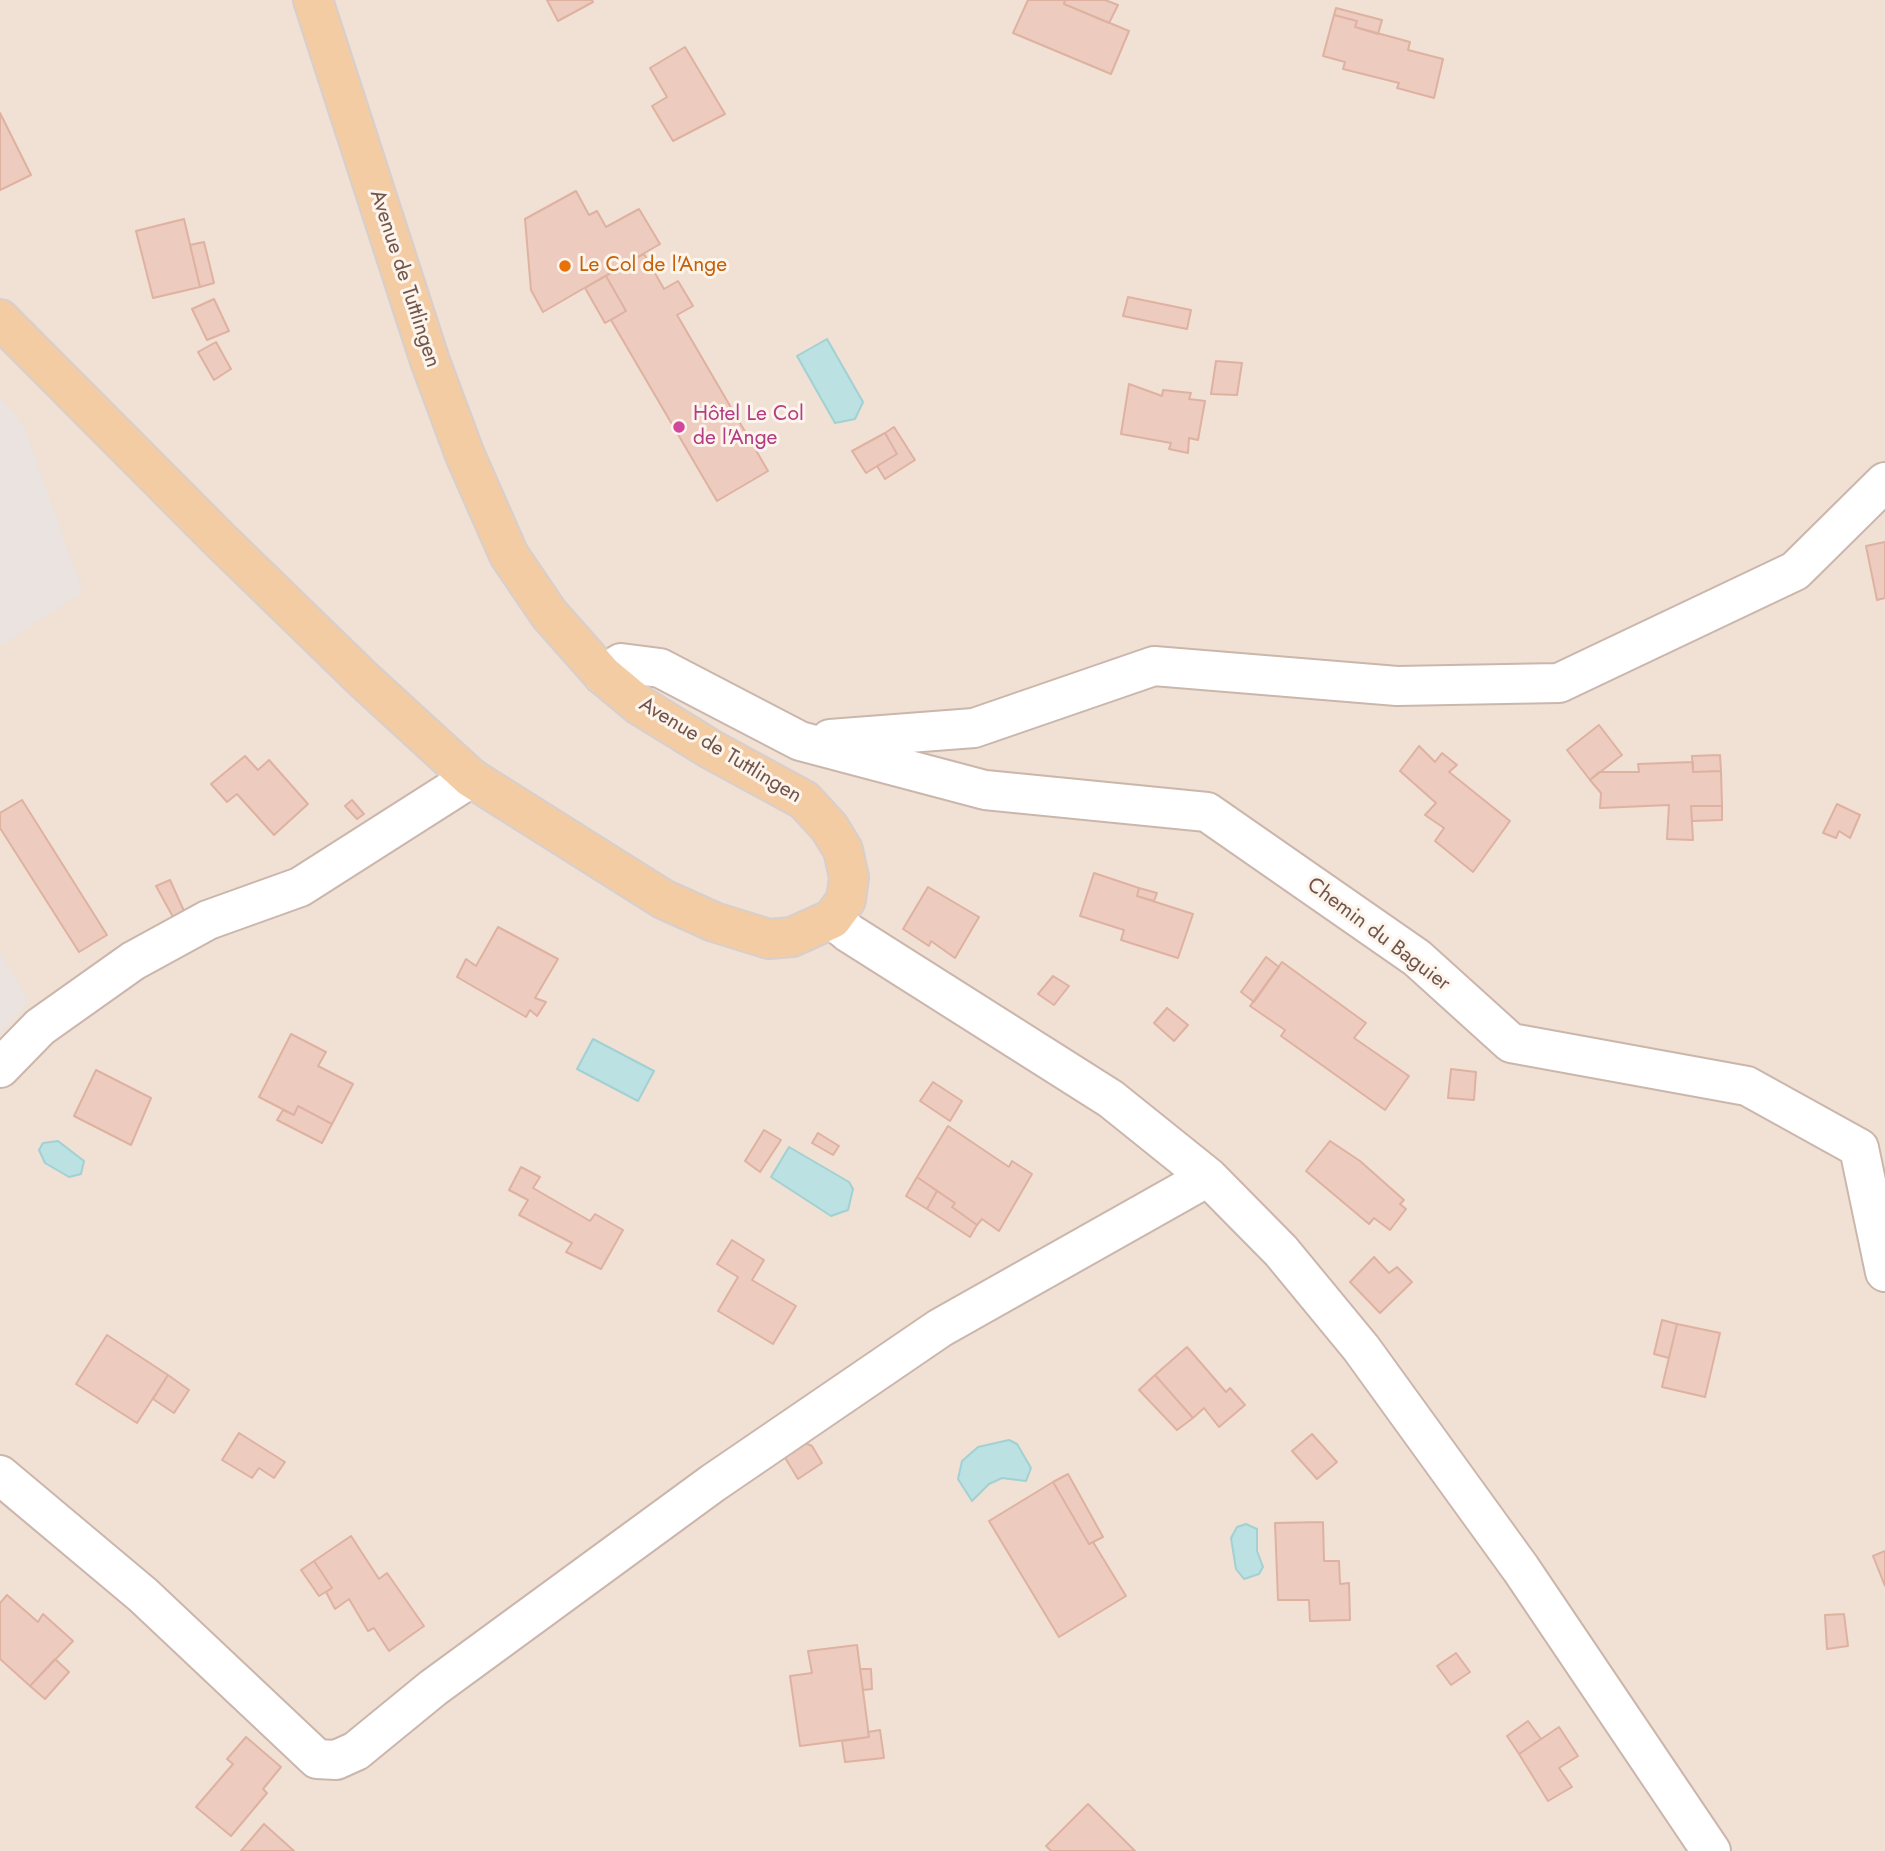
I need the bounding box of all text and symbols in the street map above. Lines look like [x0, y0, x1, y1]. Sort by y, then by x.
street label: Avenue de Tuttlingen [363, 187, 445, 371]
place label: Le Col de l'Ange [579, 253, 727, 279]
marker: Le Col de l'Ange [557, 258, 573, 274]
place label: Hôtel Le Col de l'Ange [693, 402, 804, 452]
marker: Hôtel Le Col de l'Ange [671, 419, 687, 435]
street label: Avenue de Tuttlingen [634, 693, 806, 809]
street label: Chemin du Baguier [1301, 873, 1455, 997]

